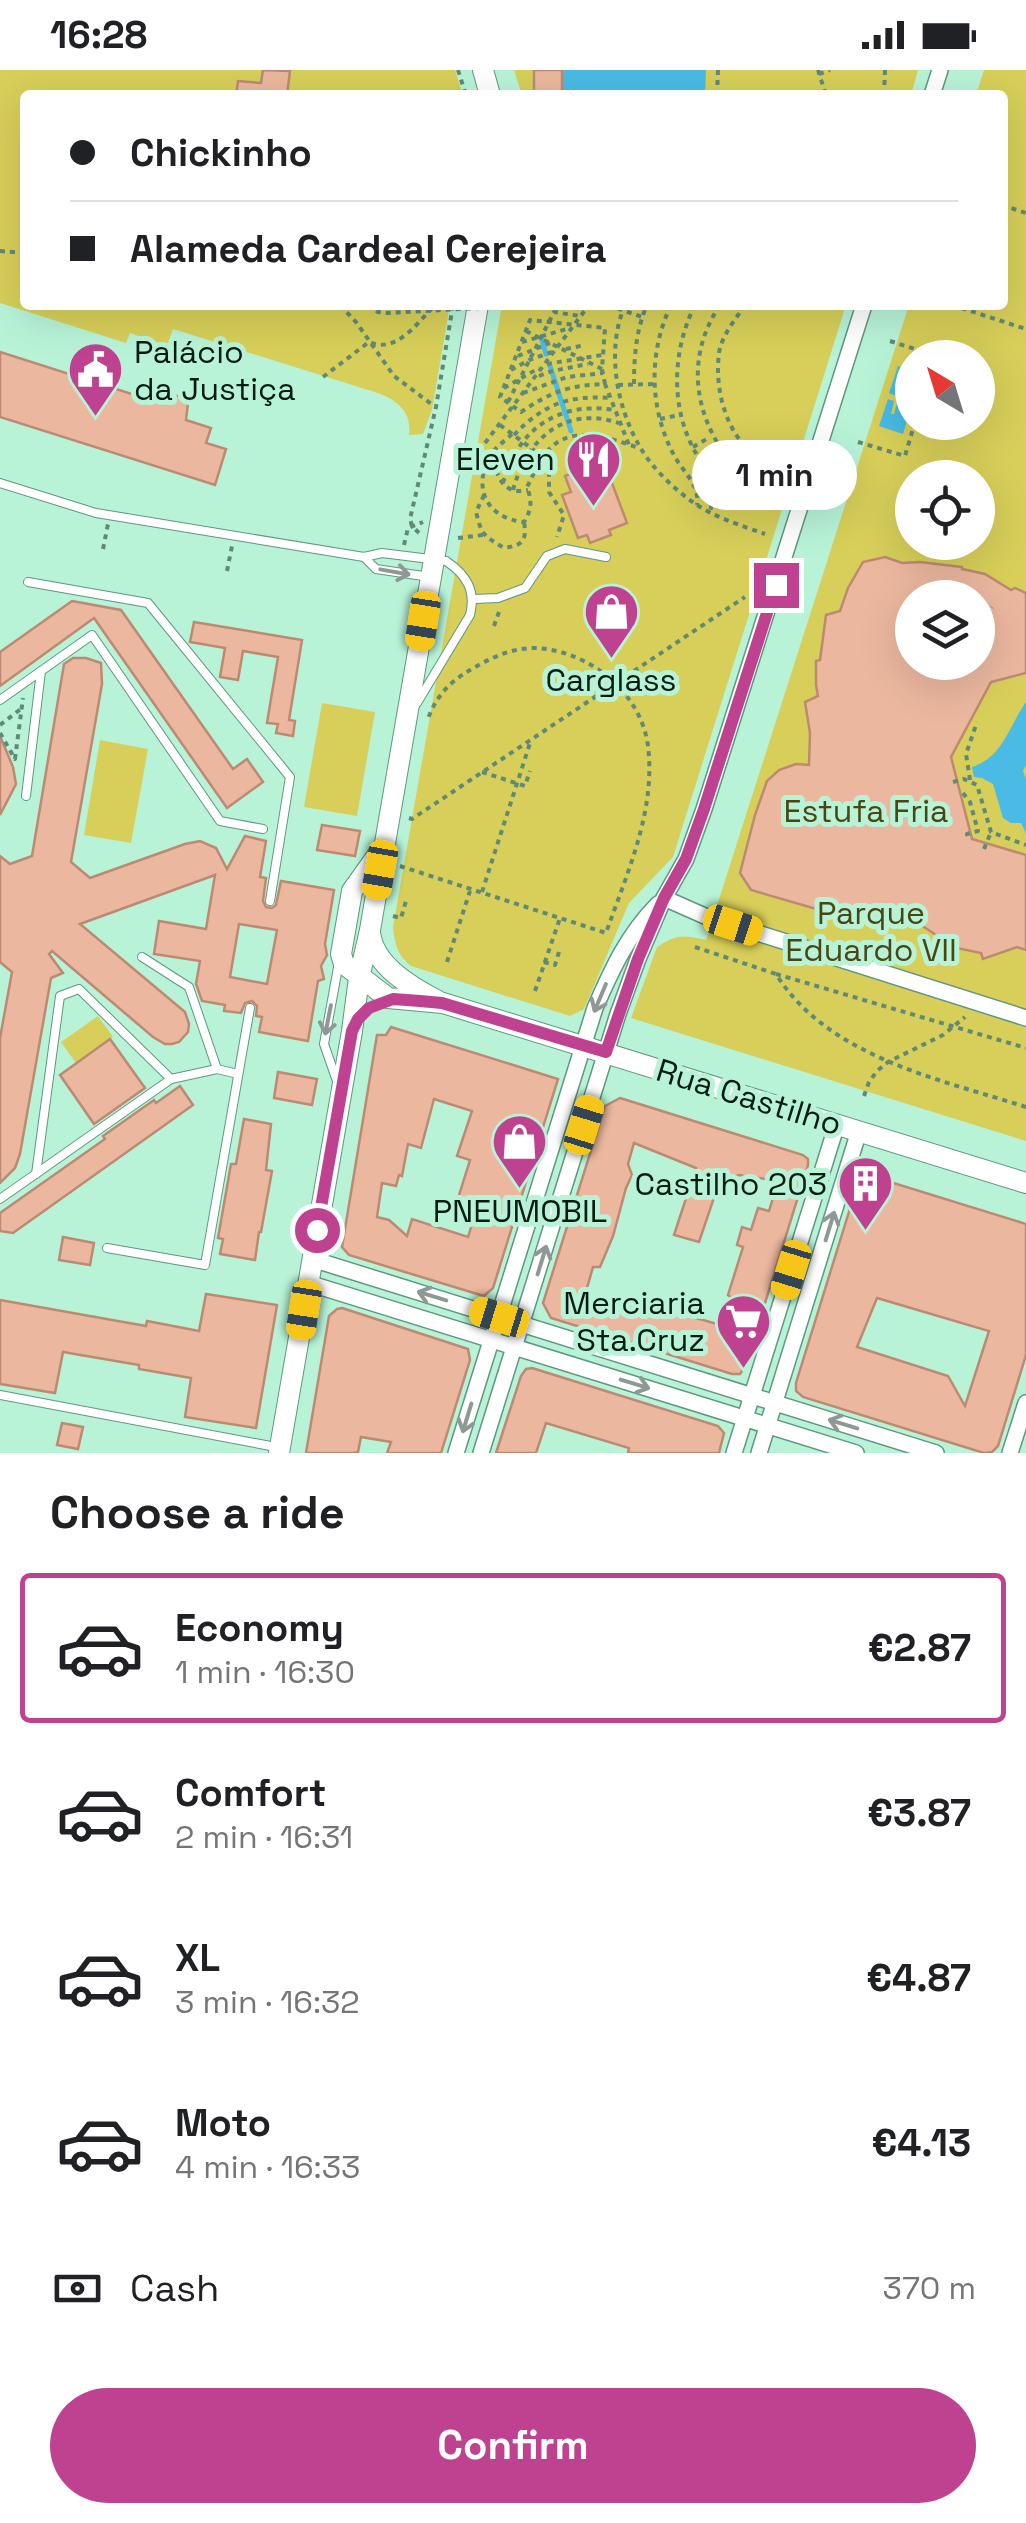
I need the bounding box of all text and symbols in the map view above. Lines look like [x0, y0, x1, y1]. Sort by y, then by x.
text: 16:28 [50, 11, 147, 59]
text: Chickinho [130, 129, 312, 177]
text: Alameda Cardeal Cerejeira [130, 225, 607, 273]
place label: Palácio da Justiça [134, 332, 296, 409]
public building icon: Palácio da Justiça [65, 340, 125, 419]
north arrow [895, 340, 995, 440]
map controls [895, 340, 995, 680]
restaurant icon: Eleven [564, 429, 624, 508]
place label: Eleven [456, 439, 555, 479]
callout: 1 min [694, 440, 858, 510]
text: 1 min [735, 455, 814, 495]
button: locate [895, 460, 995, 560]
one-way arrow [378, 563, 411, 582]
route end [754, 563, 799, 608]
button: layers [895, 580, 995, 680]
shop icon: Carglass [581, 581, 641, 660]
car [403, 589, 443, 653]
place label: Carglass [546, 660, 676, 700]
park label: Estufa Fria [784, 791, 948, 831]
car [360, 838, 400, 902]
park label: Parque Eduardo VII [785, 893, 957, 970]
car [700, 901, 766, 949]
one-way arrow [590, 982, 608, 1013]
one-way arrow [318, 1003, 337, 1036]
street label: Rua Castilho [652, 1050, 846, 1144]
car [561, 1092, 607, 1158]
shop icon: PNEUMOBIL [490, 1112, 550, 1191]
building icon: Castilho 203 [836, 1154, 896, 1233]
place label: Castilho 203 [635, 1164, 827, 1204]
place label: PNEUMOBIL [433, 1191, 607, 1231]
route start [295, 1208, 340, 1253]
one-way arrow [822, 1211, 840, 1243]
car [768, 1237, 814, 1303]
one-way arrow [534, 1244, 552, 1276]
car [284, 1278, 324, 1342]
place label: Merciaria Sta.Cruz [563, 1283, 705, 1360]
one-way arrow [417, 1286, 448, 1304]
supermarket icon: Merciaria Sta.Cruz [714, 1291, 774, 1370]
car [466, 1294, 532, 1340]
one-way arrow [619, 1377, 650, 1395]
one-way arrow [457, 1402, 475, 1434]
one-way arrow [827, 1414, 859, 1432]
text: Choose a ride [50, 1484, 345, 1541]
icon: car [55, 1603, 145, 1693]
text: Economy [175, 1604, 344, 1652]
text: €2.87 [868, 1624, 971, 1672]
text: 1 min · 16:30 [175, 1652, 355, 1692]
icon: car [55, 1768, 145, 1858]
text: Comfort [175, 1769, 326, 1817]
text: €3.87 [867, 1789, 971, 1837]
text: 2 min · 16:31 [175, 1817, 353, 1857]
icon: car [55, 1933, 145, 2023]
text: XL [175, 1934, 220, 1982]
text: €4.87 [866, 1954, 971, 2002]
text: 3 min · 16:32 [175, 1982, 360, 2022]
icon: car [55, 2098, 145, 2188]
text: Moto [175, 2099, 271, 2147]
text: €4.13 [871, 2119, 971, 2167]
text: 4 min · 16:33 [175, 2147, 360, 2187]
icon: cash [50, 2261, 105, 2316]
text: Cash [130, 2264, 219, 2312]
text: 370 m [883, 2268, 976, 2308]
button: Confirm [50, 2388, 976, 2503]

